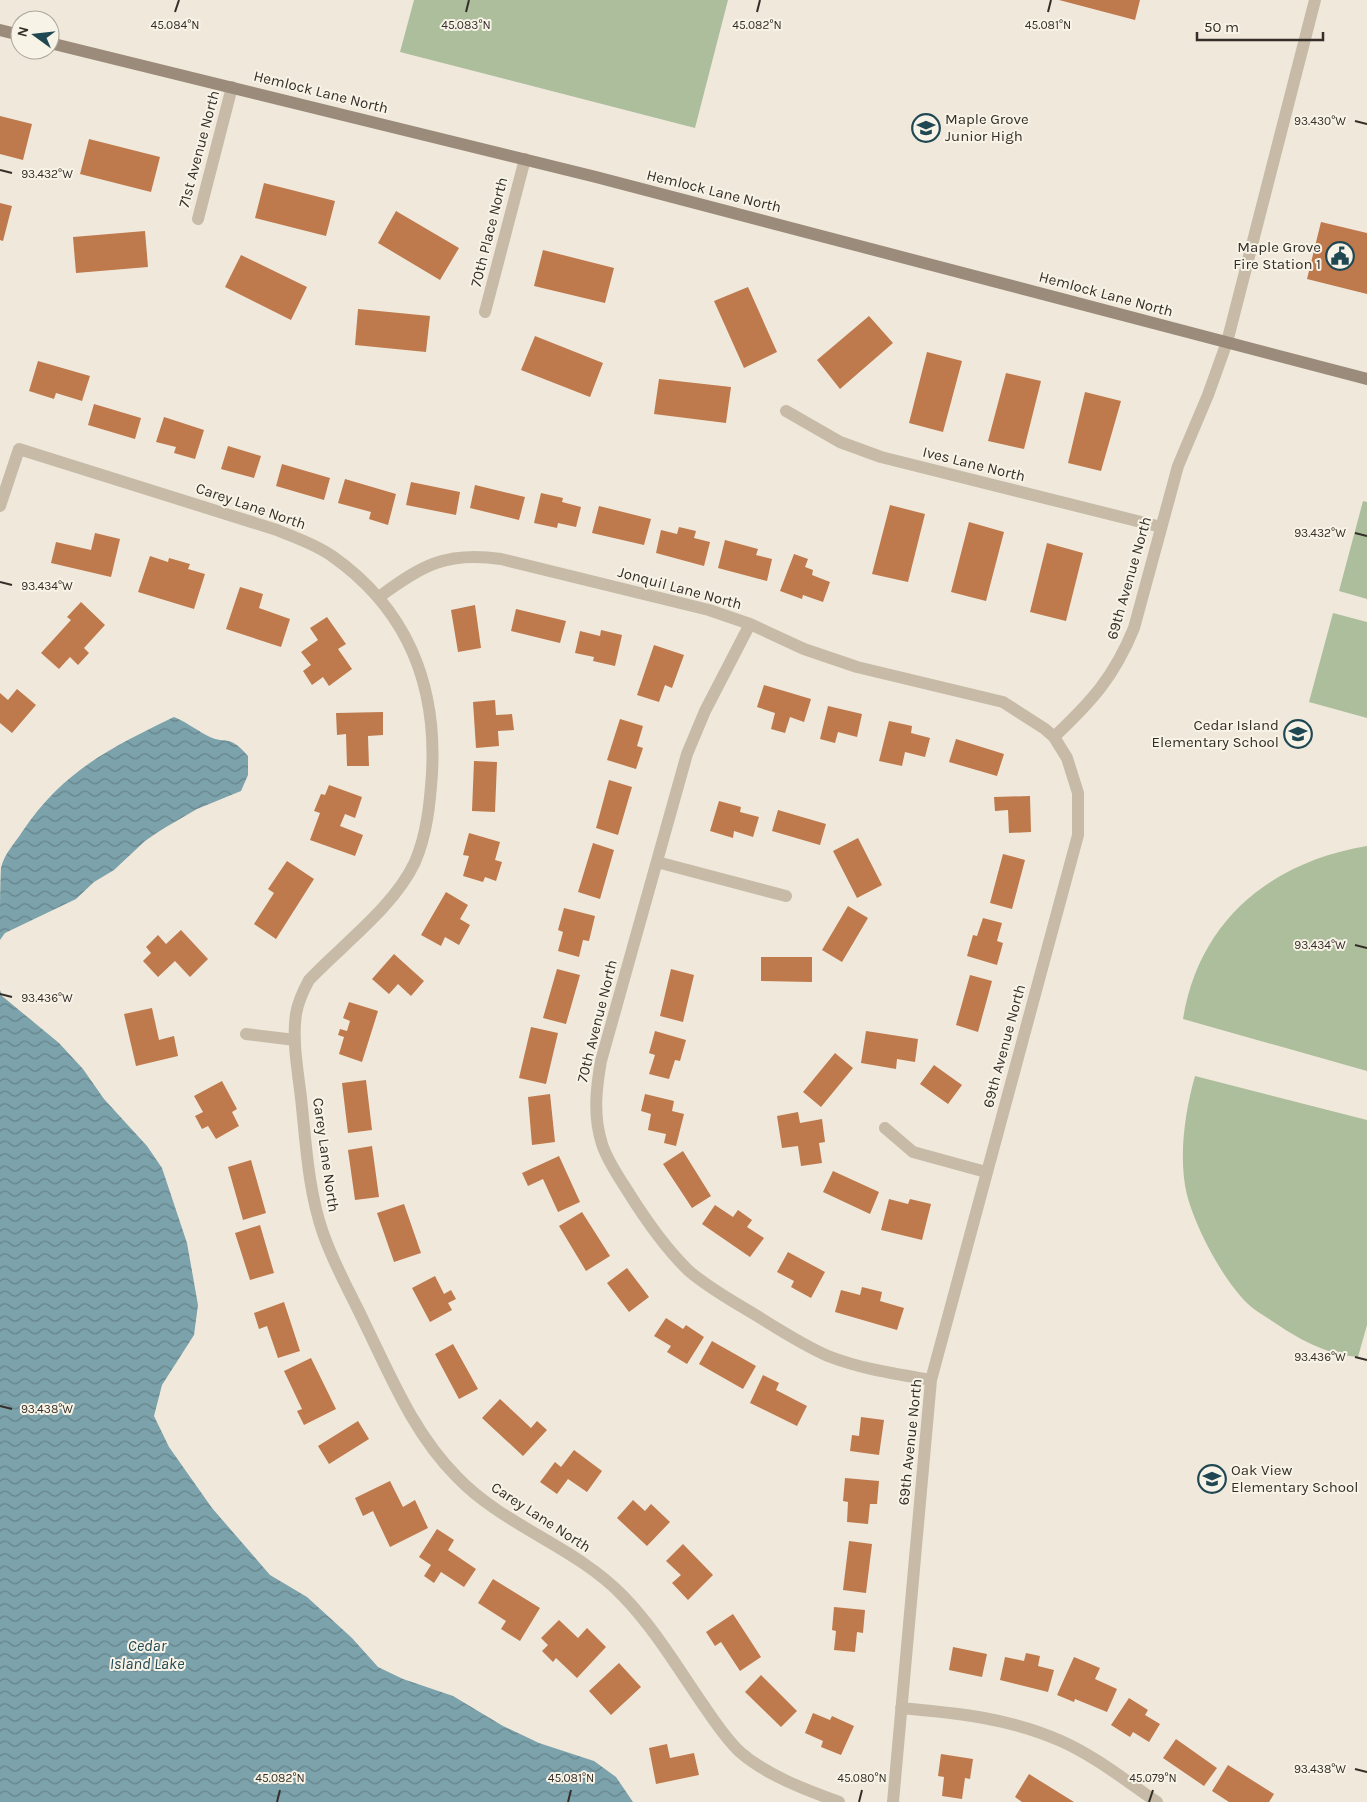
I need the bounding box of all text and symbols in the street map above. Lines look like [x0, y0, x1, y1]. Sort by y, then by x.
north arrow [10, 10, 60, 60]
scale bar [1197, 10, 1323, 42]
text: 45.084°N [150, 18, 200, 32]
text: 45.083°N [441, 18, 491, 32]
text: 45.082°N [732, 18, 782, 32]
text: 45.081°N [1025, 18, 1071, 32]
text: 50 m [1204, 18, 1239, 36]
text: N [13, 25, 32, 39]
street label: Hemlock Lane North [252, 67, 390, 117]
street label: 71st Avenue North [175, 88, 223, 210]
place label: Maple Grove Junior High [945, 110, 1029, 145]
school or university icon: Maple Grove Junior High [911, 113, 941, 143]
text: 93.430°W [1294, 114, 1346, 128]
street label: Hemlock Lane North [645, 166, 783, 216]
text: 93.432°W [21, 167, 73, 181]
street label: 70th Place North [467, 175, 511, 289]
place label: Maple Grove Fire Station 1 [1233, 238, 1321, 273]
public building icon: Maple Grove Fire Station 1 [1325, 241, 1355, 271]
street label: Hemlock Lane North [1037, 267, 1175, 321]
street label: Ives Lane North [921, 443, 1027, 485]
street label: Carey Lane North [194, 479, 308, 533]
street label: 69th Avenue North [1103, 514, 1155, 642]
text: 93.432°W [1294, 526, 1346, 540]
street label: Jonquil Lane North [616, 563, 744, 613]
text: 93.434°W [21, 579, 73, 593]
place label: Cedar Island Elementary School [1152, 716, 1279, 751]
school or university icon: Cedar Island Elementary School [1283, 719, 1313, 749]
text: 93.434°W [1294, 938, 1346, 952]
street label: 70th Avenue North [573, 958, 621, 1084]
street label: 69th Avenue North [979, 982, 1029, 1110]
text: 93.436°W [21, 991, 73, 1005]
street label: Carey Lane North [309, 1097, 343, 1213]
text: 93.436°W [1294, 1350, 1346, 1364]
street label: 69th Avenue North [894, 1378, 926, 1506]
text: 93.438°W [21, 1402, 73, 1416]
place label: Oak View Elementary School [1231, 1461, 1358, 1496]
school or university icon: Oak View Elementary School [1197, 1464, 1227, 1494]
street label: Carey Lane North [488, 1478, 594, 1556]
water label: Cedar Island Lake [110, 1636, 185, 1673]
text: 93.438°W [1294, 1762, 1346, 1776]
text: 45.082°N [255, 1771, 305, 1785]
text: 45.081°N [548, 1771, 594, 1785]
text: 45.080°N [837, 1771, 887, 1785]
text: 45.079°N [1129, 1771, 1177, 1785]

